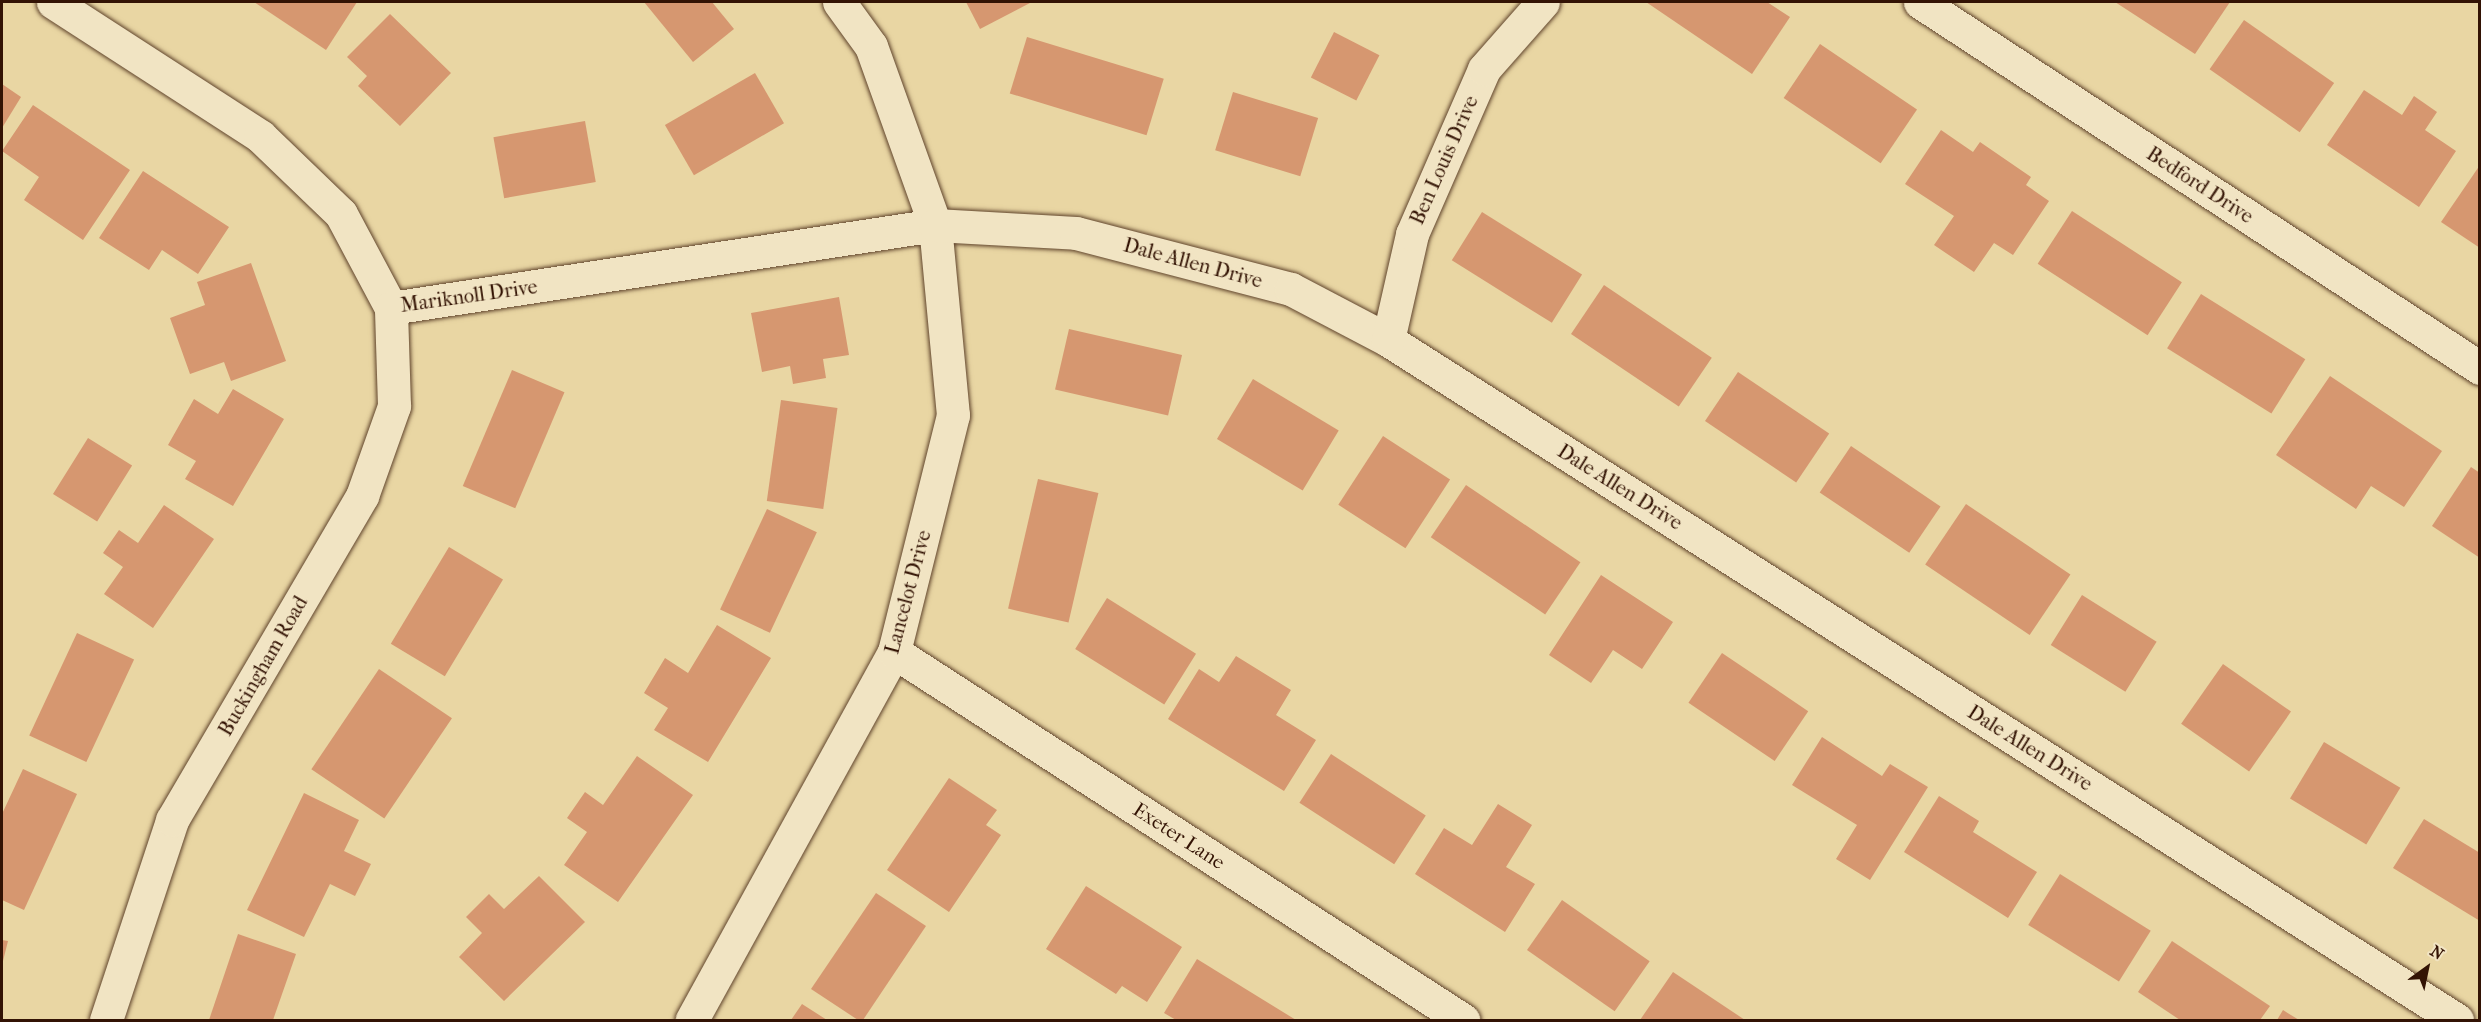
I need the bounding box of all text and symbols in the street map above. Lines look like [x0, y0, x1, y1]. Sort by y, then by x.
street label: Ben Louis Drive [1405, 92, 1483, 228]
street label: Bedford Drive [2142, 142, 2258, 228]
street label: Dale Allen Drive [1121, 233, 1265, 293]
street label: Mariknoll Drive [399, 275, 539, 317]
street label: Dale Allen Drive [1553, 439, 1687, 535]
street label: Lancelot Drive [880, 527, 936, 657]
street label: Buckingham Road [213, 592, 313, 740]
street label: Dale Allen Drive [1963, 700, 2097, 796]
street label: Exeter Lane [1129, 797, 1229, 875]
north arrow [2397, 938, 2457, 998]
text: N [2427, 941, 2447, 964]

